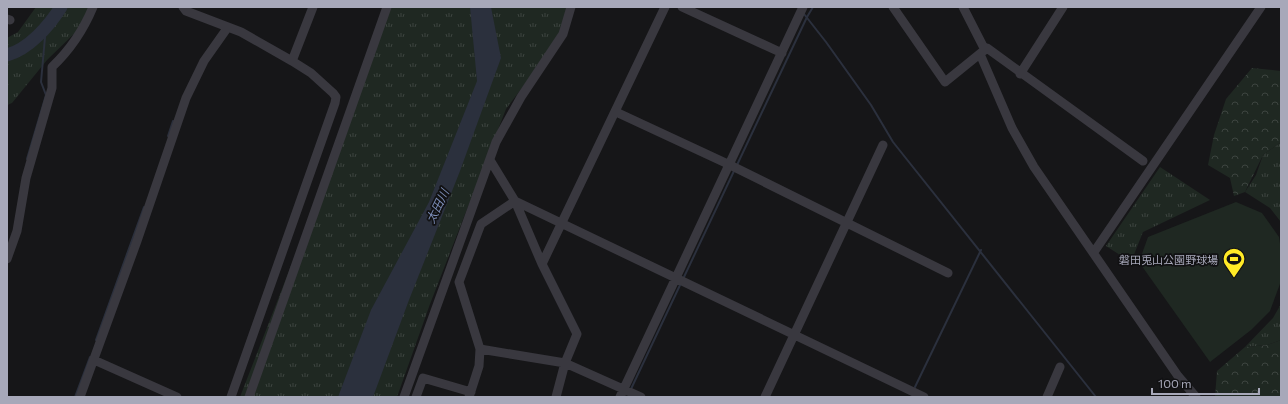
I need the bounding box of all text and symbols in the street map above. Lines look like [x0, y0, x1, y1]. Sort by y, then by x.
water label: 太田川 [423, 185, 452, 225]
sports icon: 磐田兎山公園野球場 [1221, 246, 1247, 279]
place label: 磐田兎山公園野球場 [1119, 253, 1218, 266]
scale bar [1152, 370, 1259, 396]
text: 100 m [1158, 376, 1192, 390]

